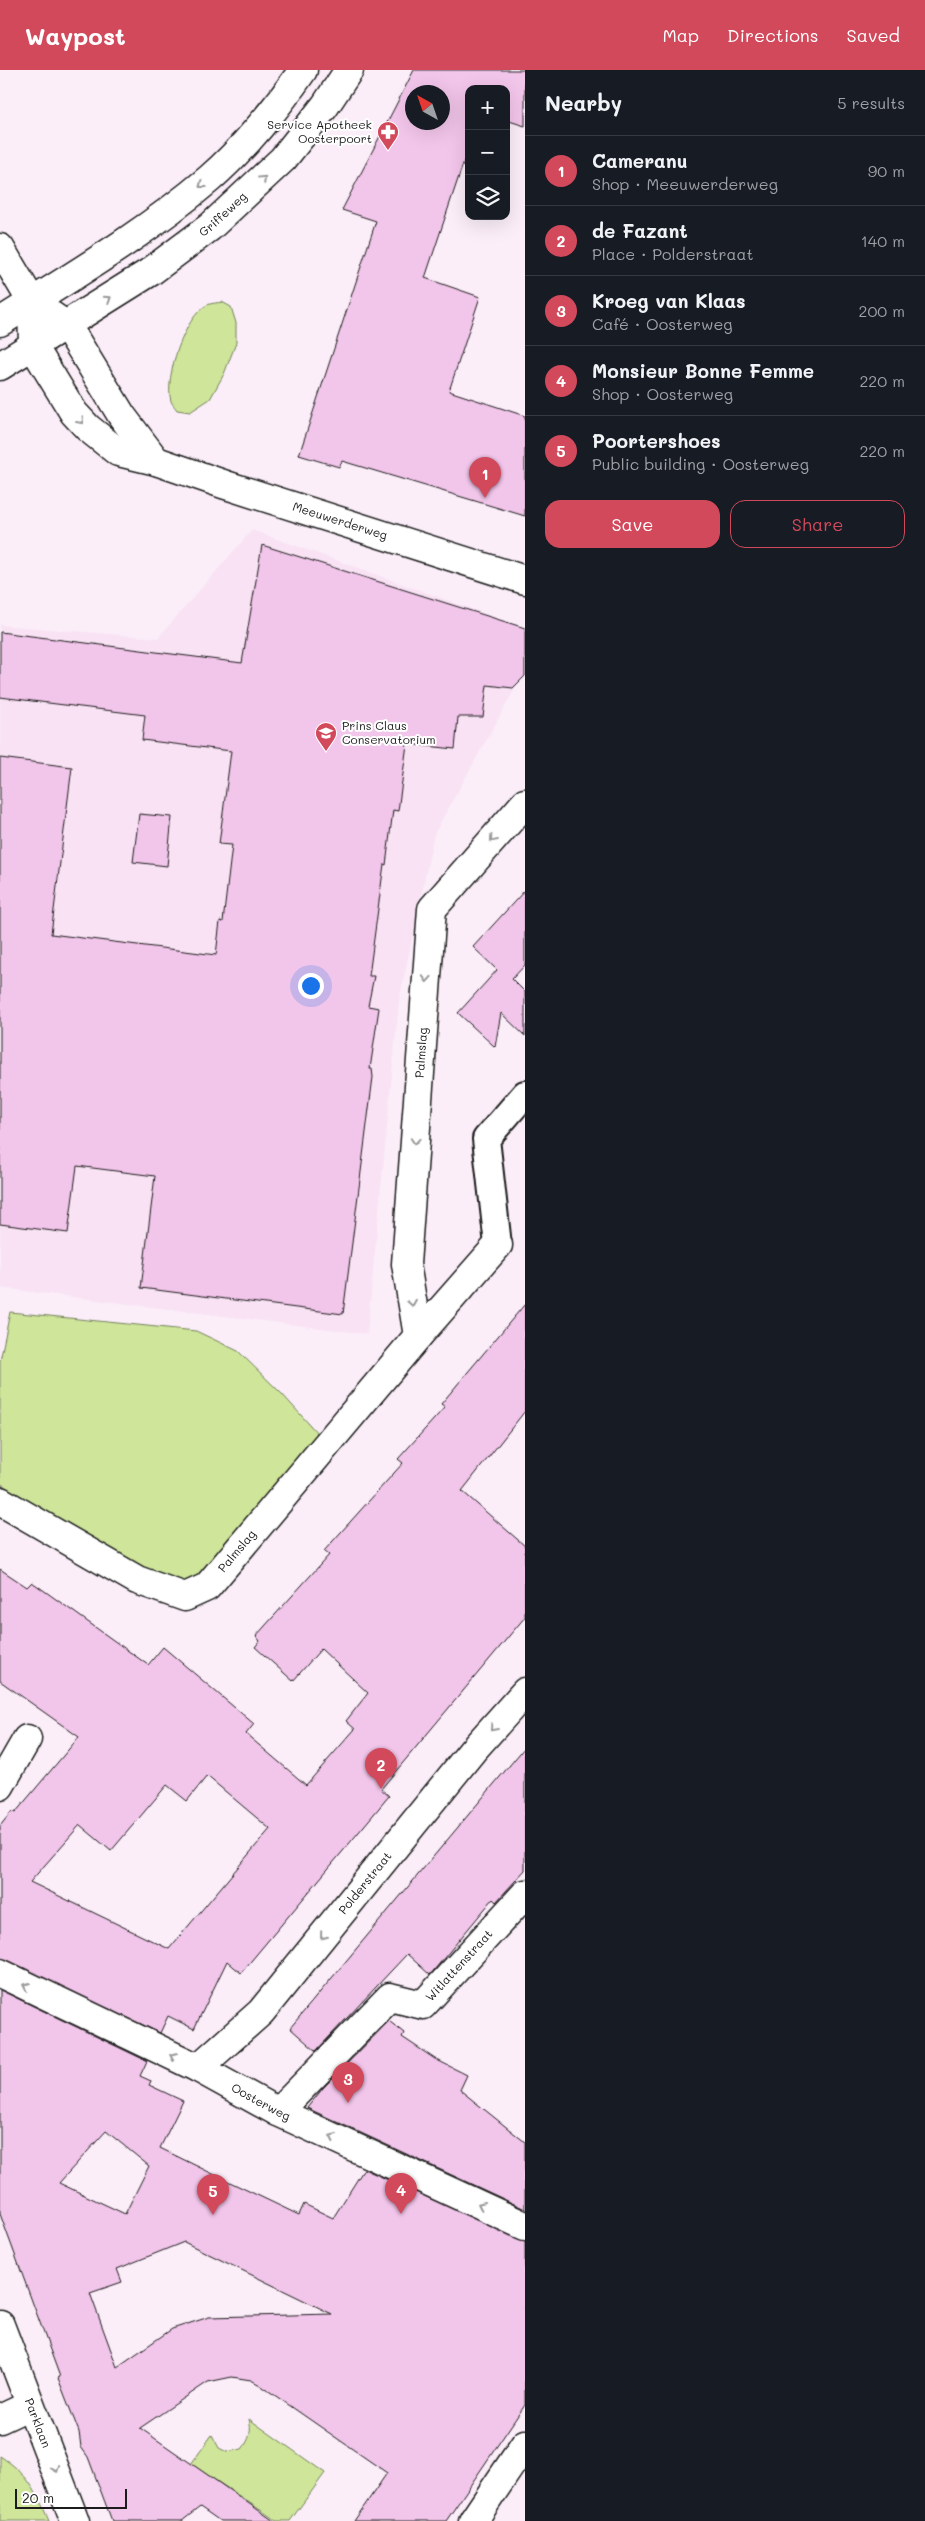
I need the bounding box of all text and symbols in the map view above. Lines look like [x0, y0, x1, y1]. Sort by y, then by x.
text: Waypost [25, 20, 126, 51]
text: Map [662, 23, 699, 47]
text: Directions [727, 23, 819, 47]
text: Saved [847, 23, 900, 47]
north arrow [405, 85, 450, 130]
map controls [465, 85, 510, 220]
button: + [465, 85, 510, 130]
text: Nearby [545, 89, 622, 116]
text: 5 results [837, 92, 905, 113]
place label: Service Apotheek Oosterpoort [267, 116, 372, 146]
pharmacy icon: Service Apotheek Oosterpoort [376, 120, 400, 151]
button: − [465, 130, 510, 175]
text: Cameranu [592, 148, 688, 173]
text: 1 [557, 160, 565, 181]
text: 90 m [868, 160, 905, 181]
text: Shop · Meeuwerderweg [592, 173, 778, 194]
button: layers [465, 175, 510, 220]
one-way arrow [258, 176, 267, 185]
one-way arrow [199, 179, 208, 187]
street label: Griffeweg [195, 188, 250, 240]
text: de Fazant [592, 218, 688, 243]
text: 2 [557, 230, 565, 251]
text: 140 m [861, 230, 905, 251]
text: Place · Polderstraat [592, 243, 753, 264]
text: Kroeg van Klaas [592, 288, 746, 313]
one-way arrow [102, 296, 111, 305]
text: 3 [556, 300, 566, 321]
text: 200 m [858, 300, 905, 321]
text: Café · Oosterweg [592, 313, 733, 334]
text: Monsieur Bonne Femme [592, 358, 814, 383]
text: 4 [556, 370, 566, 391]
text: 220 m [859, 370, 905, 391]
text: Shop · Oosterweg [592, 383, 733, 404]
one-way arrow [75, 415, 84, 424]
text: Poortershoes [592, 428, 721, 453]
text: 5 [556, 440, 566, 461]
text: 220 m [859, 440, 905, 461]
text: Public building · Oosterweg [592, 453, 809, 474]
pin: 1 [469, 457, 501, 498]
street label: Meeuwerderweg [291, 498, 390, 543]
button: Save [545, 500, 720, 548]
button: Share [730, 500, 905, 548]
place label: Prins Claus Conservatorium [342, 717, 436, 747]
school or university icon: Prins Claus Conservatorium [314, 721, 338, 752]
one-way arrow [490, 834, 499, 843]
your location [298, 973, 324, 999]
one-way arrow [422, 975, 433, 983]
street label: Palmslag [411, 1027, 430, 1079]
one-way arrow [410, 1137, 421, 1145]
one-way arrow [407, 1298, 417, 1307]
street label: Palmslag [214, 1526, 259, 1575]
one-way arrow [489, 1723, 498, 1732]
pin: 2 [365, 1748, 397, 1789]
street label: Polderstraat [334, 1848, 395, 1917]
street label: Witlattenstraat [421, 1926, 496, 2004]
one-way arrow [320, 1930, 329, 1939]
one-way arrow [22, 1981, 31, 1992]
one-way arrow [169, 2051, 178, 2062]
pin: 3 [332, 2062, 364, 2103]
street label: Oosterweg [229, 2079, 293, 2124]
one-way arrow [329, 2133, 338, 2144]
pin: 4 [385, 2173, 417, 2214]
pin: 5 [197, 2174, 229, 2215]
one-way arrow [477, 2201, 486, 2212]
street label: Parklaan [22, 2396, 55, 2450]
one-way arrow [50, 2464, 60, 2472]
scale bar [15, 2486, 128, 2509]
text: 20 m [22, 2488, 54, 2507]

